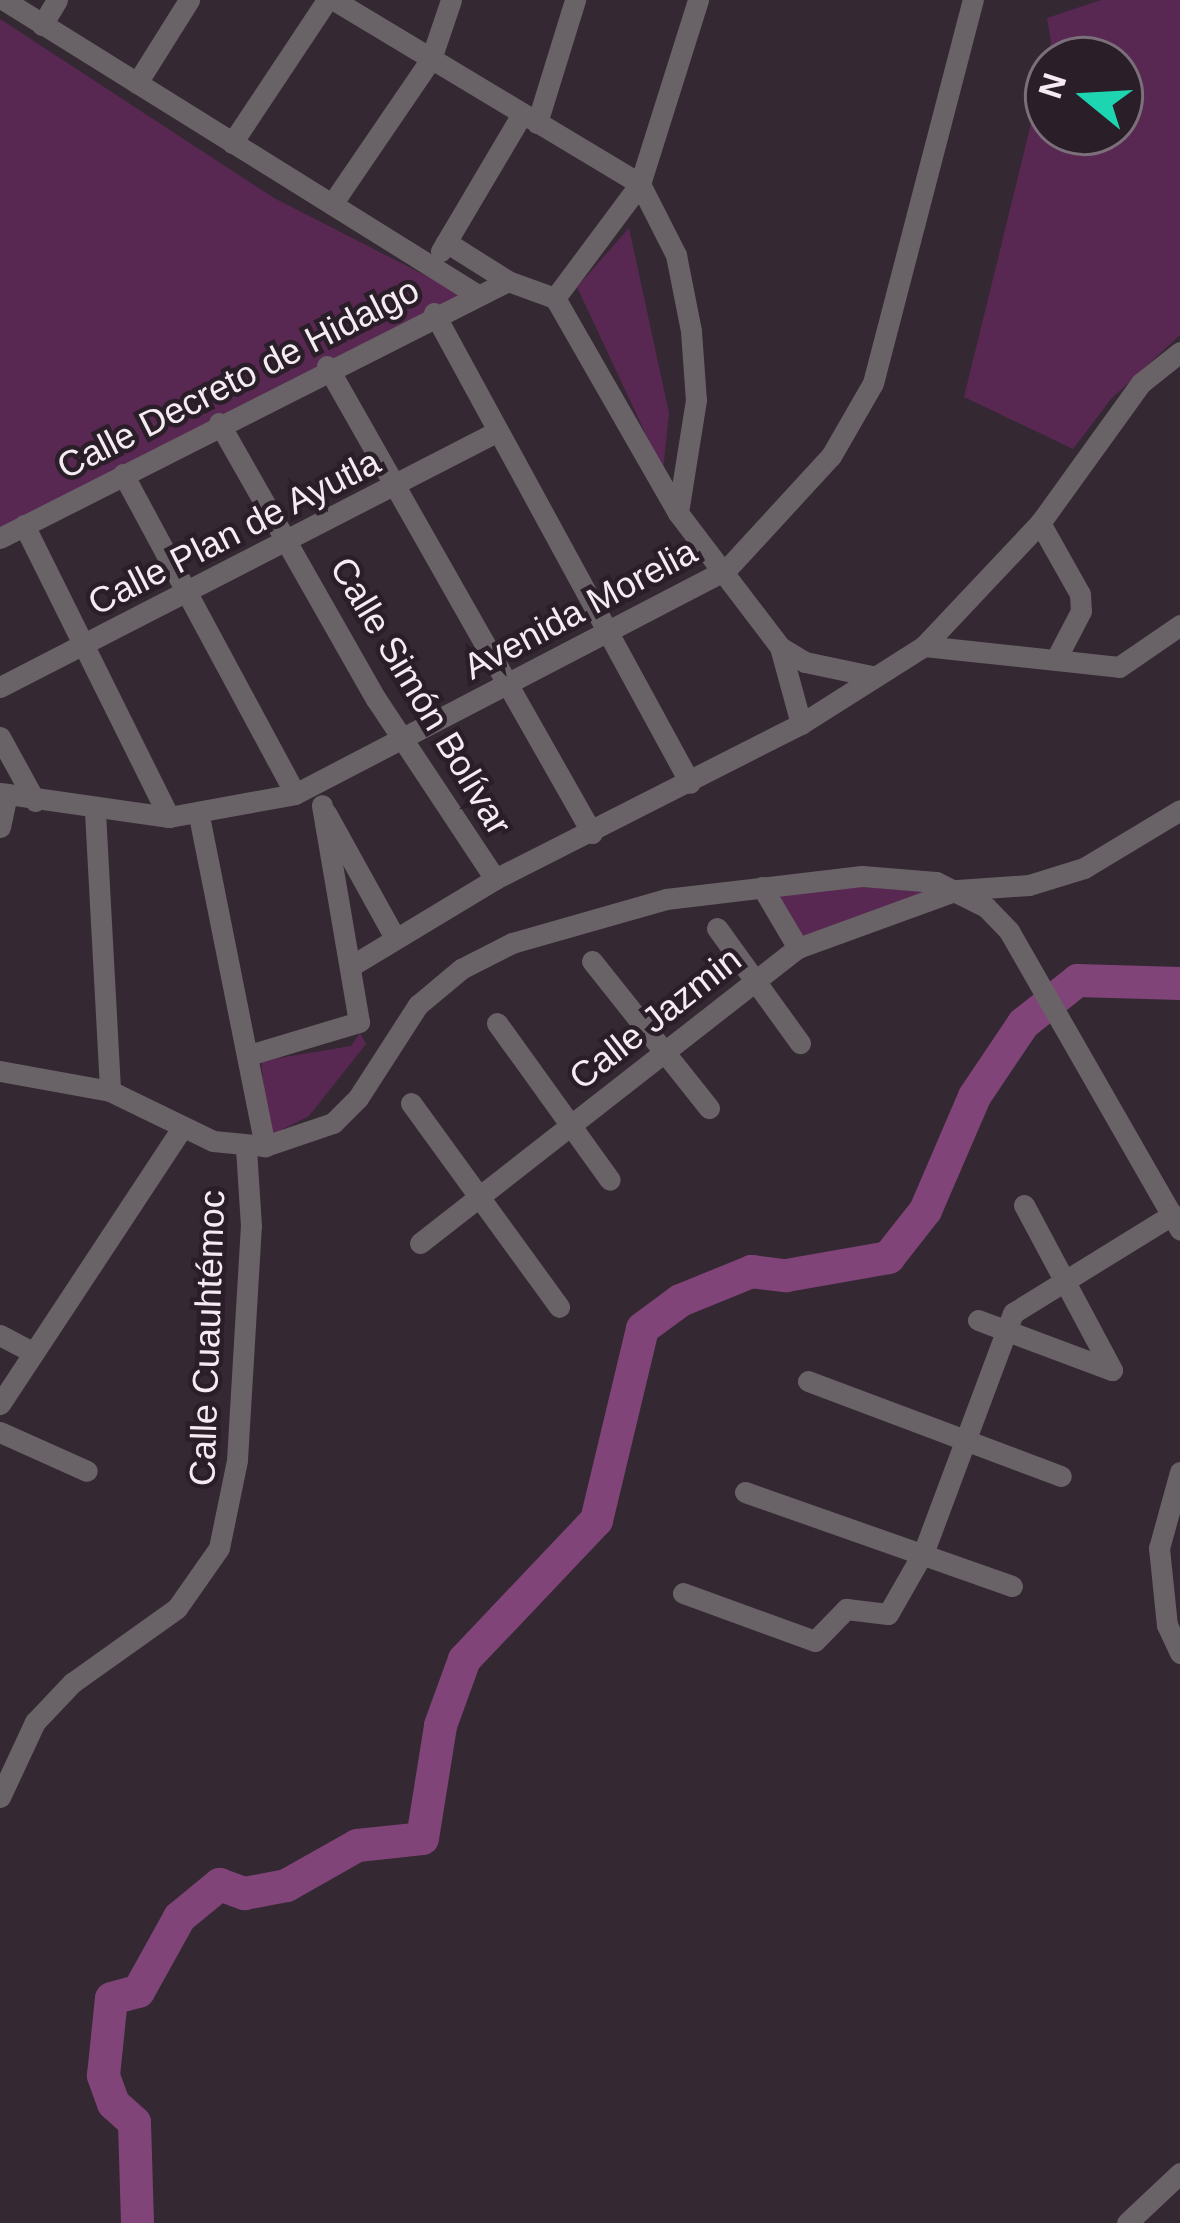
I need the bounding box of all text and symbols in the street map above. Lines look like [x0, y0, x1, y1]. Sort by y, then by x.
north arrow [1024, 36, 1144, 156]
text: N [1031, 69, 1073, 103]
street label: Calle Decreto de Hidalgo [50, 268, 426, 488]
street label: Calle Plan de Ayutla [80, 439, 388, 625]
street label: Avenida Morelia [456, 529, 704, 689]
street label: Calle Simón Bolívar [321, 549, 521, 843]
street label: Calle Jazmin [561, 938, 749, 1098]
street label: Calle Cuauhtémoc [180, 1189, 234, 1487]

